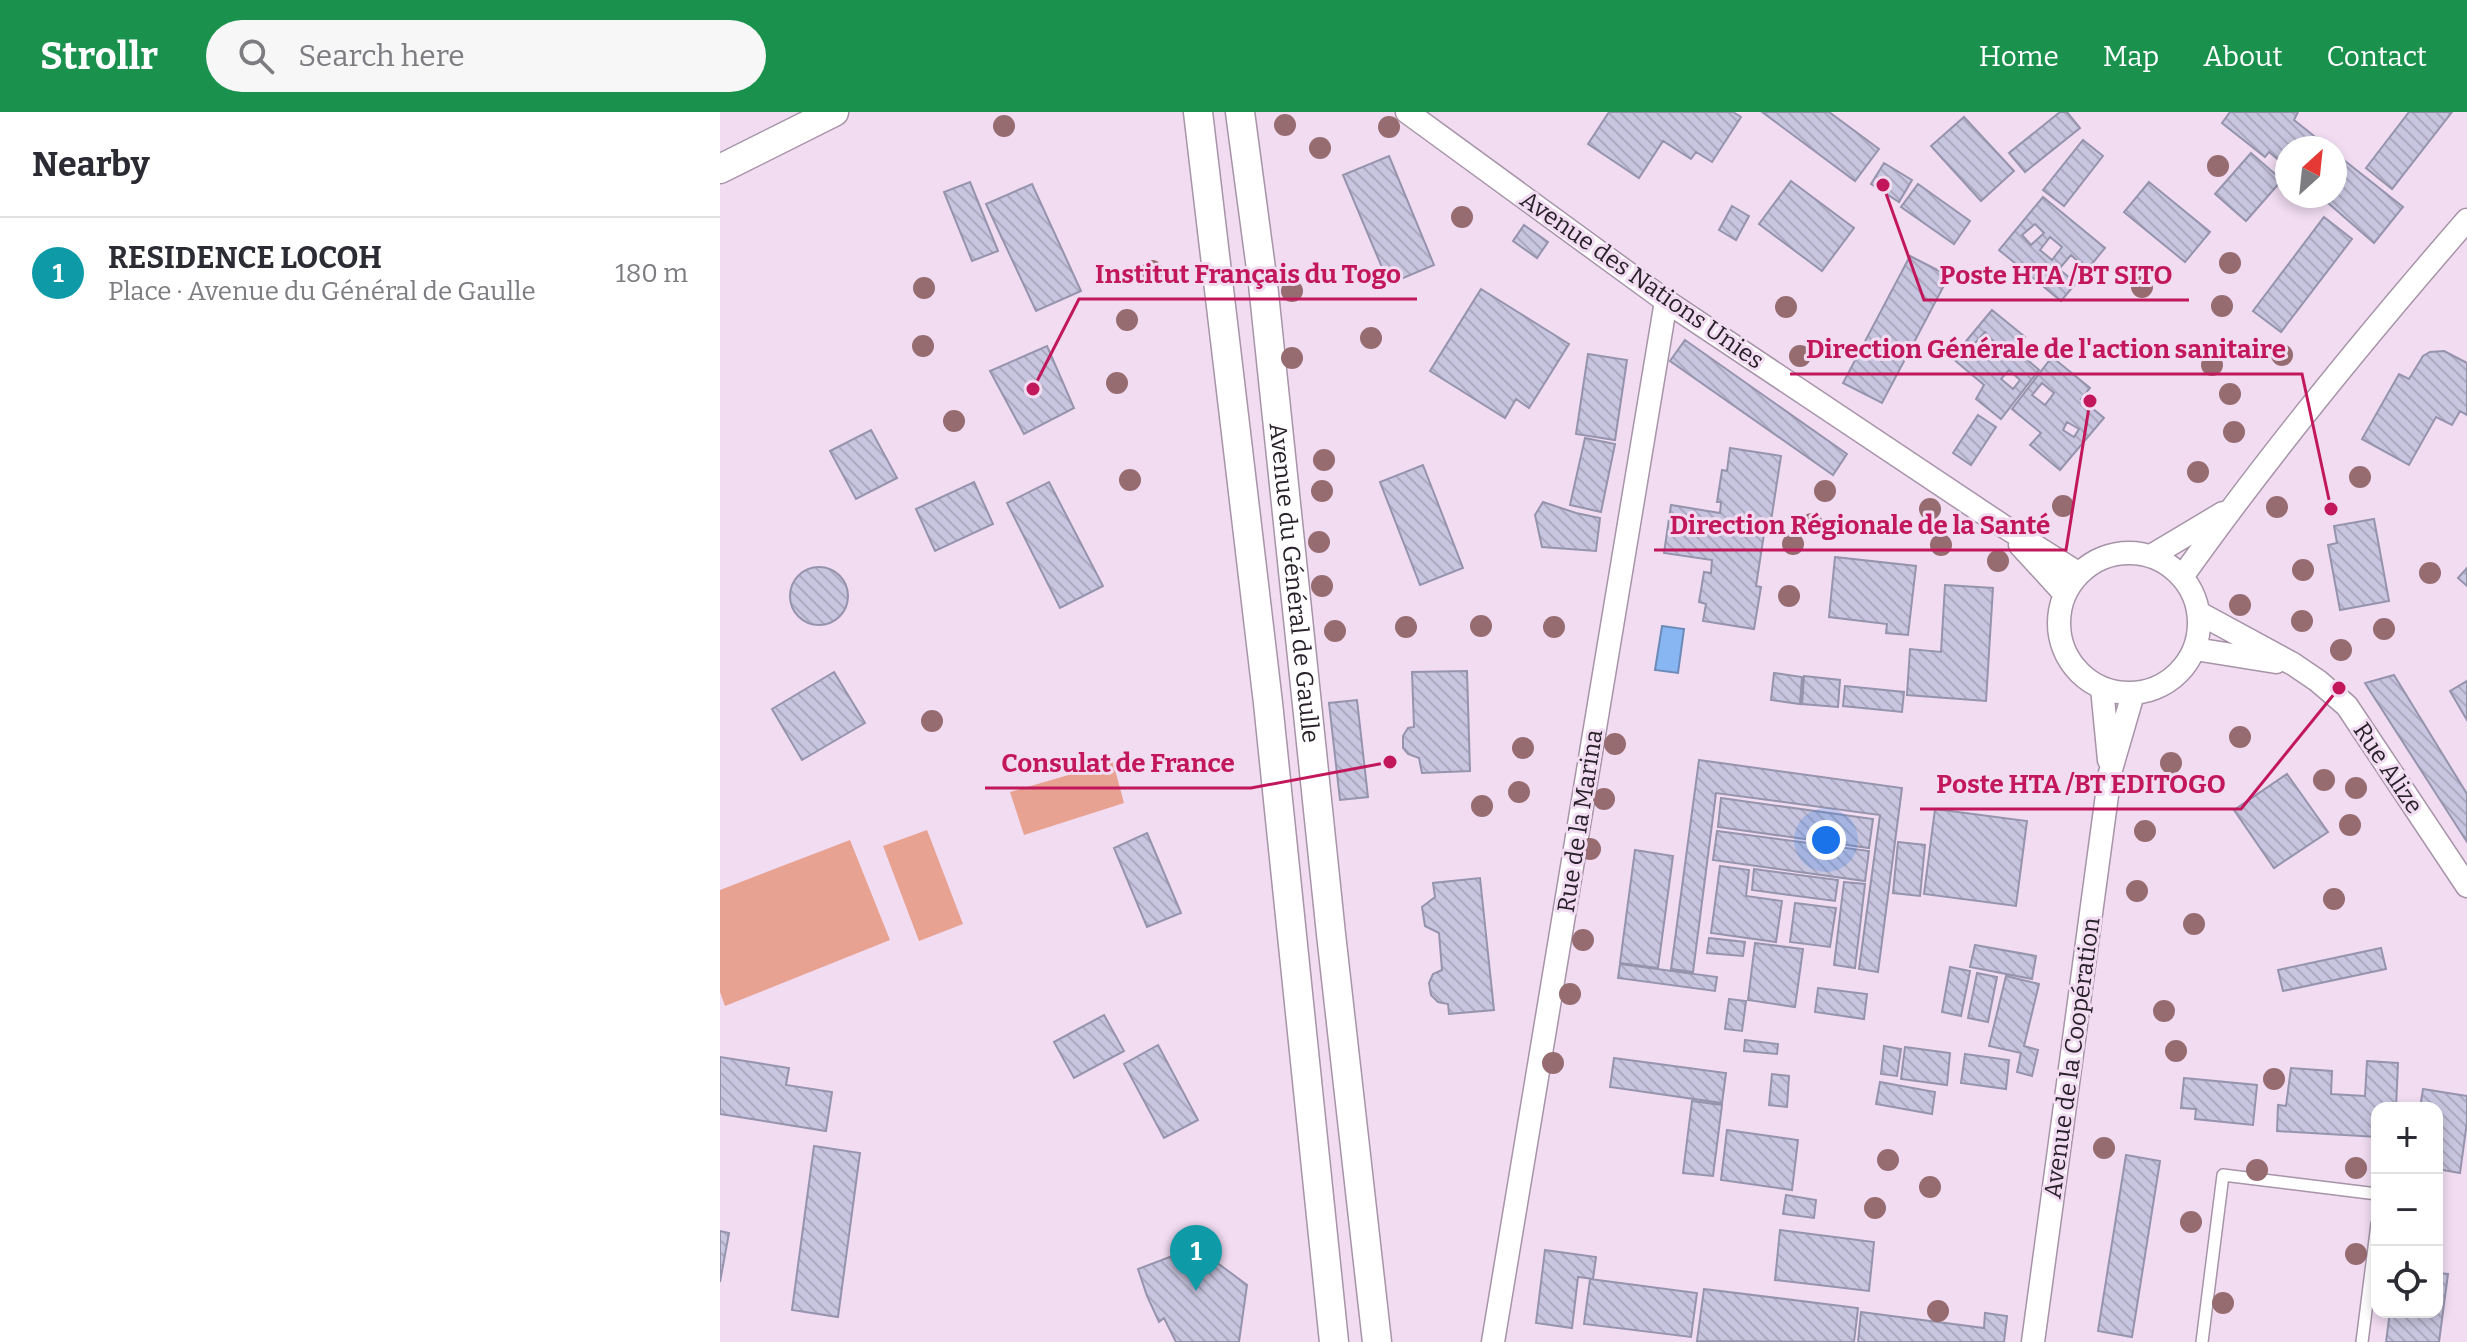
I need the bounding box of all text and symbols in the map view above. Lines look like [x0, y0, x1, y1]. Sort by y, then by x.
search box [206, 20, 766, 92]
text: Strollr [40, 33, 158, 79]
icon: search [234, 34, 278, 78]
text: Search here [298, 38, 465, 74]
text: Home [1979, 40, 2059, 73]
text: Map [2103, 40, 2159, 73]
text: About [2203, 40, 2283, 73]
text: Contact [2327, 40, 2427, 73]
north arrow [2275, 136, 2347, 208]
text: Nearby [32, 144, 150, 185]
street label: Avenue des Nations Unies [1515, 185, 1769, 375]
text: RESIDENCE LOCOH [108, 240, 382, 276]
callout: Institut Français du Togo [1079, 249, 1417, 299]
callout: Poste HTA /BT SITO [1924, 250, 2189, 300]
text: 1 [52, 258, 64, 289]
text: 180 m [615, 258, 688, 289]
text: Institut Français du Togo [1095, 259, 1401, 290]
text: Poste HTA /BT SITO [1940, 260, 2172, 291]
text: Place · Avenue du Général de Gaulle [108, 276, 536, 307]
callout: Direction Générale de l'action sanitaire [1790, 324, 2302, 374]
text: Direction Générale de l'action sanitaire [1806, 334, 2286, 365]
street label: Avenue du Général de Gaulle [1264, 421, 1325, 744]
callout: Direction Régionale de la Santé [1654, 500, 2066, 550]
text: Direction Régionale de la Santé [1670, 510, 2050, 541]
street label: Rue Alize [2347, 717, 2429, 819]
street label: Rue de la Marina [1552, 728, 1608, 914]
callout: Consulat de France [985, 738, 1251, 788]
text: Consulat de France [1001, 748, 1235, 779]
callout: Poste HTA /BT EDITOGO [1920, 759, 2241, 809]
text: Poste HTA /BT EDITOGO [1936, 769, 2226, 800]
your location [1806, 820, 1846, 860]
street label: Avenue de la Coopération [2038, 916, 2106, 1200]
map controls [2371, 1102, 2443, 1318]
button: + [2371, 1102, 2443, 1174]
button: − [2371, 1174, 2443, 1246]
pin: 1 [1170, 1225, 1222, 1291]
button: locate [2371, 1246, 2443, 1318]

